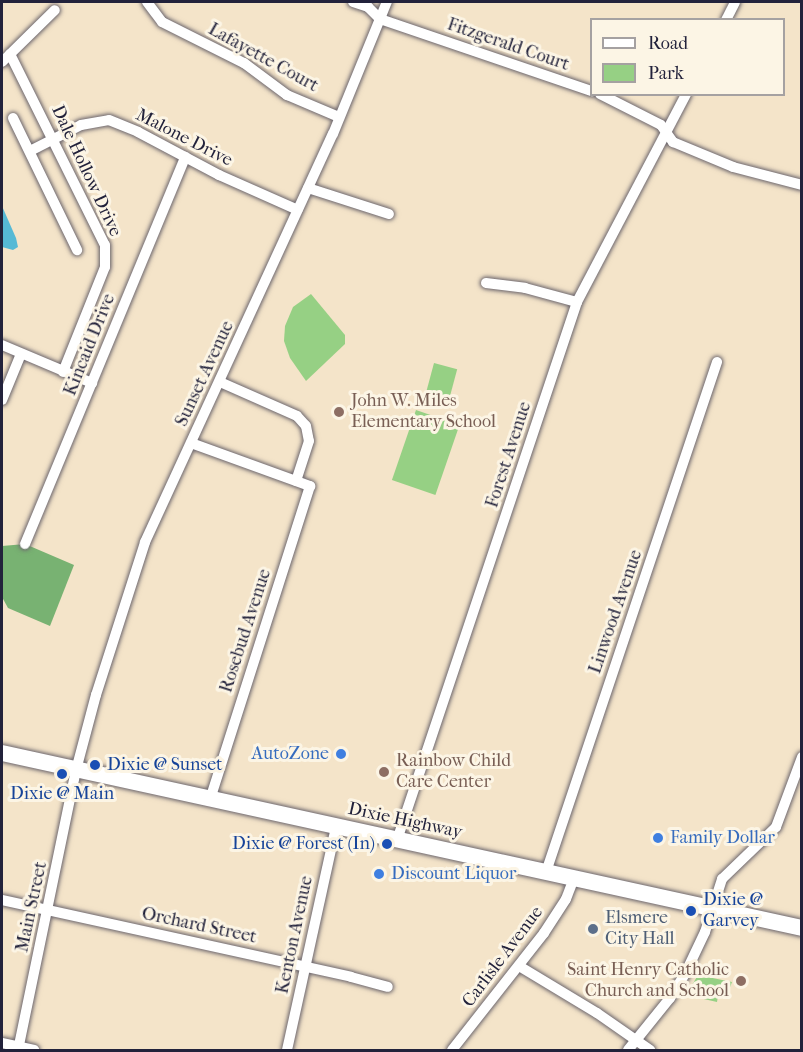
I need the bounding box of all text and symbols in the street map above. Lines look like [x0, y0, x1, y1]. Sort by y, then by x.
street label: Fitzgerald Court [444, 14, 572, 76]
legend [590, 18, 785, 96]
street label: Lafayette Court [204, 19, 322, 97]
text: Road [648, 33, 688, 54]
text: Park [648, 63, 684, 84]
street label: Dale Hollow Drive [46, 102, 126, 240]
street label: Malone Drive [132, 104, 236, 172]
street label: Kincaid Drive [60, 291, 120, 399]
street label: Sunset Avenue [171, 318, 239, 430]
place label: John W. Miles Elementary School [351, 391, 496, 434]
street label: Forest Avenue [482, 399, 536, 511]
marker: John W. Miles Elementary School [332, 405, 346, 419]
street label: Linwood Avenue [585, 547, 647, 677]
street label: Rosebud Avenue [216, 566, 276, 696]
place label: AutoZone [252, 743, 329, 765]
marker: AutoZone [334, 747, 348, 761]
place label: Rainbow Child Care Center [396, 751, 511, 794]
place label: Dixie @ Sunset [107, 754, 222, 776]
marker: Dixie @ Sunset [88, 758, 102, 772]
marker: Rainbow Child Care Center [377, 765, 391, 779]
marker: Dixie @ Main [55, 767, 69, 781]
place label: Dixie @ Main [10, 783, 114, 805]
street label: Dixie Highway [346, 798, 464, 844]
place label: Family Dollar [670, 827, 775, 849]
marker: Family Dollar [651, 831, 665, 845]
place label: Dixie @ Forest (In) [232, 833, 375, 855]
marker: Dixie @ Forest (In) [380, 837, 394, 851]
street label: Main Street [12, 860, 52, 954]
place label: Discount Liquor [391, 863, 516, 885]
marker: Discount Liquor [372, 867, 386, 881]
street label: Kenton Avenue [272, 874, 318, 996]
place label: Dixie @ Garvey [703, 890, 763, 932]
street label: Carlisle Avenue [458, 902, 548, 1012]
street label: Orchard Street [140, 903, 258, 949]
marker: Dixie @ Garvey [684, 904, 698, 918]
place label: Elsmere City Hall [605, 908, 675, 950]
marker: Elsmere City Hall [586, 922, 600, 936]
place label: Saint Henry Catholic Church and School [567, 960, 729, 1002]
marker: Saint Henry Catholic Church and School [734, 974, 748, 988]

